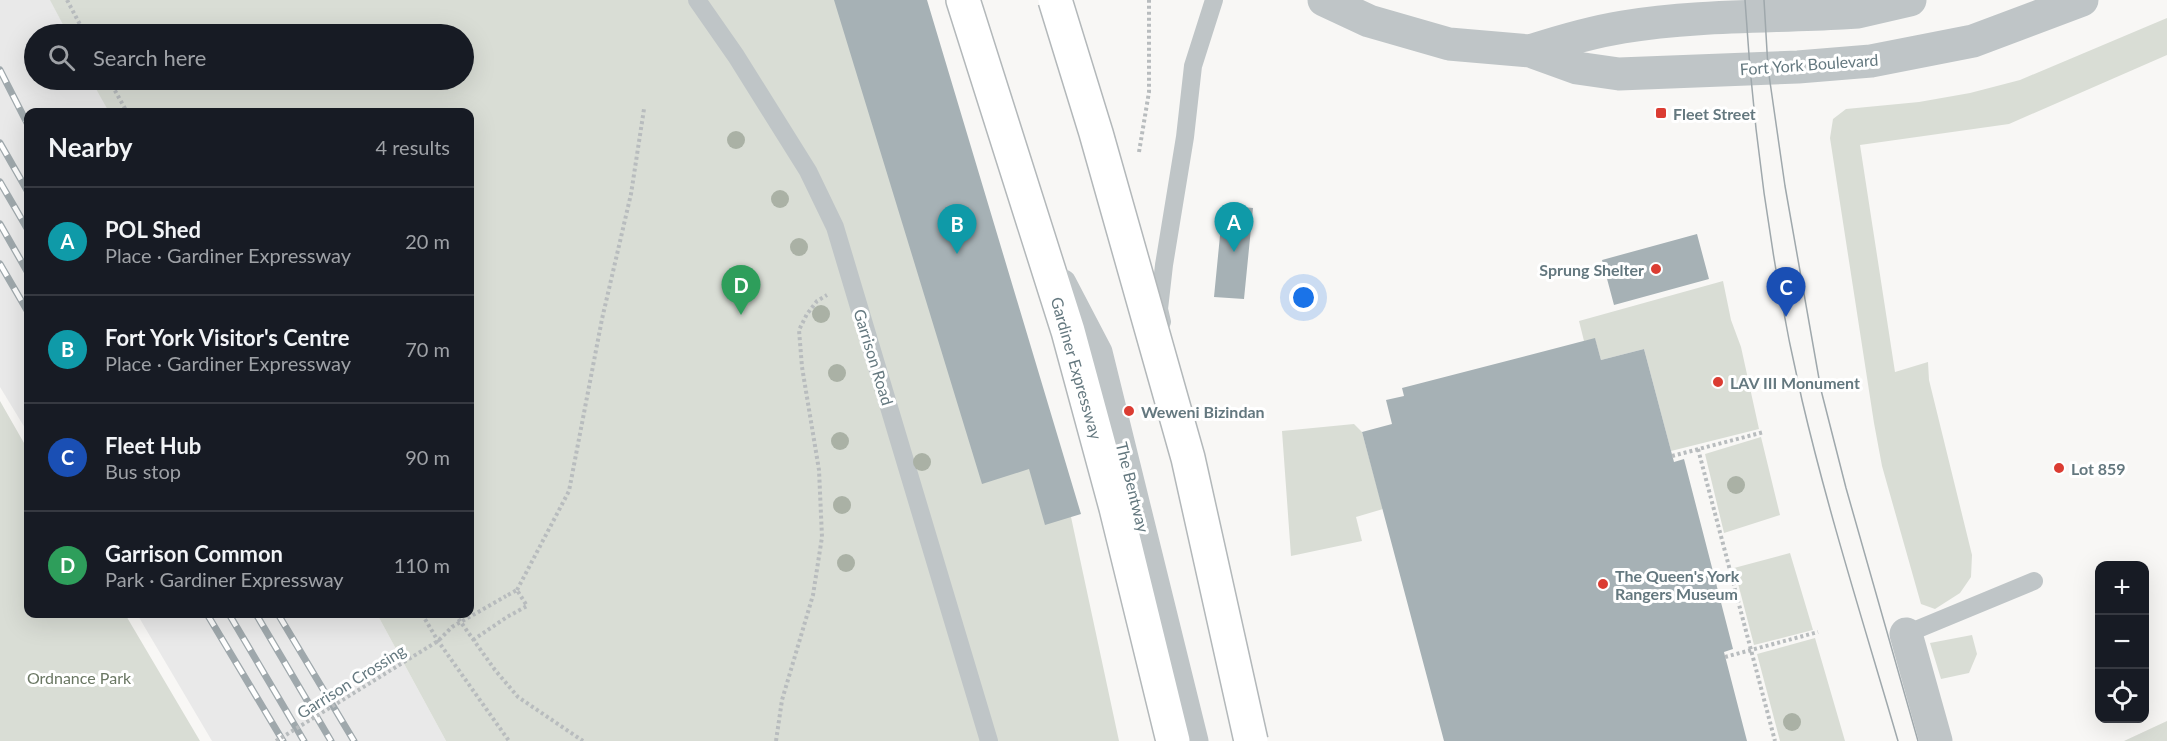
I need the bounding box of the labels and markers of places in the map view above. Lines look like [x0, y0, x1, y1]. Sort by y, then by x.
place label: Fleet Street [1673, 104, 1756, 123]
marker: Fleet Street [1654, 106, 1668, 120]
pin: A [1214, 202, 1254, 252]
pin: B [938, 204, 976, 254]
place label: Sprung Shelter [1539, 260, 1644, 279]
marker: Sprung Shelter [1649, 262, 1663, 276]
pin: D [722, 266, 760, 315]
pin: C [1766, 268, 1806, 317]
place label: LAV III Monument [1730, 373, 1860, 392]
marker: LAV III Monument [1711, 375, 1725, 389]
place label: Weweni Bizindan [1141, 402, 1265, 421]
marker: Weweni Bizindan [1122, 404, 1136, 418]
place label: Lot 859 [2071, 459, 2126, 478]
marker: Lot 859 [2052, 461, 2066, 475]
place label: The Queen's York Rangers Museum [1615, 566, 1740, 603]
marker: The Queen's York Rangers Museum [1596, 577, 1610, 591]

